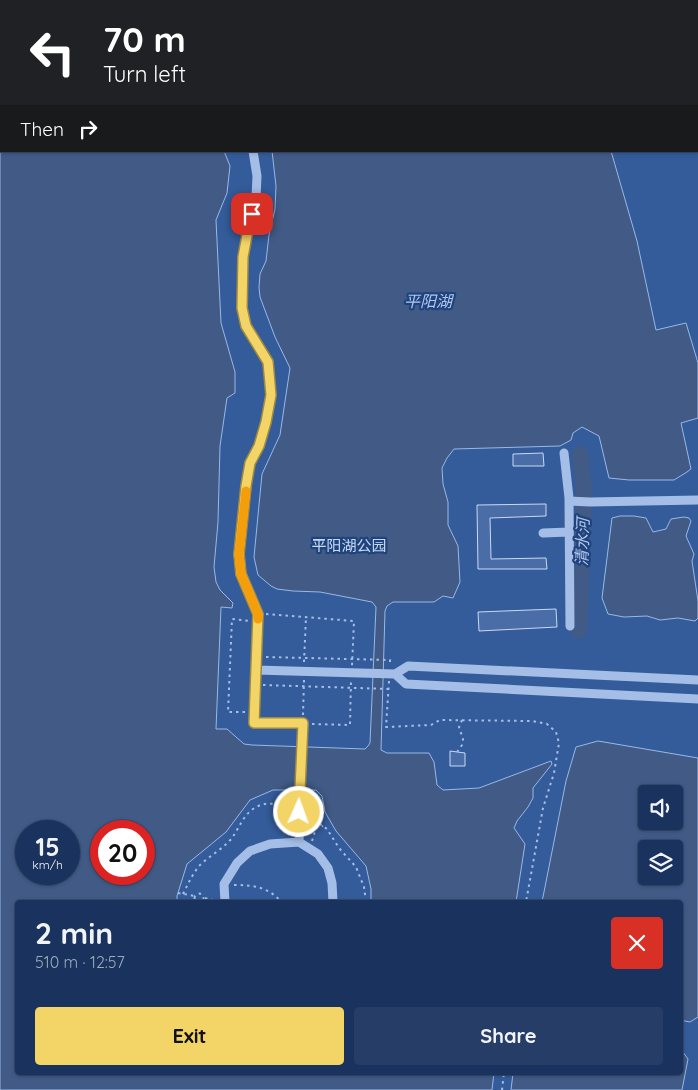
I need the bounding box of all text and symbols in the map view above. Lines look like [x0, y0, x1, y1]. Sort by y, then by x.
text: 70 m [103, 17, 186, 61]
icon: left [20, 20, 85, 85]
text: Turn left [103, 60, 186, 88]
icon: right [74, 115, 102, 143]
text: Then [20, 117, 64, 141]
pin [231, 193, 273, 235]
icon: arrive [238, 200, 266, 228]
water label: 平阳湖 [404, 291, 455, 311]
water label: 清水河 [571, 515, 593, 566]
park label: 平阳湖公园 [311, 536, 387, 555]
position arrow [272, 785, 324, 837]
map controls [638, 785, 683, 885]
button: sound [638, 785, 683, 830]
speed limit sign: 20 [90, 820, 155, 885]
text: 15 [35, 831, 60, 862]
button: layers [638, 840, 683, 885]
text: km/h [32, 857, 63, 872]
text: 2 min [35, 914, 113, 952]
button: close [611, 917, 663, 969]
text: 510 m · 12:57 [35, 952, 125, 972]
button: Exit [35, 1007, 344, 1065]
button: Share [354, 1007, 663, 1065]

